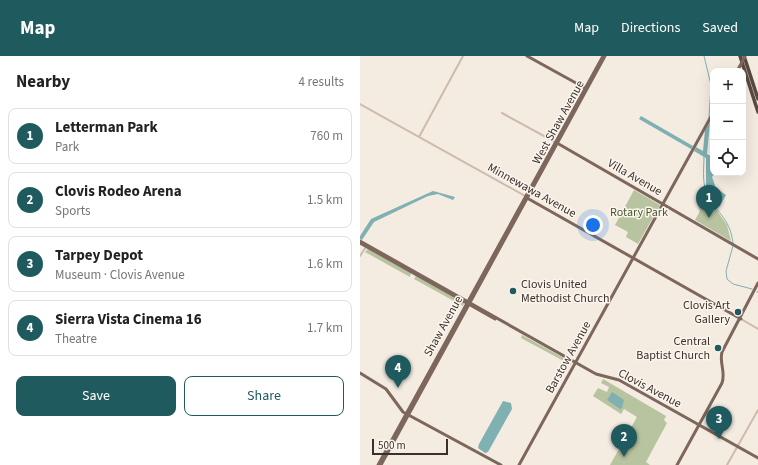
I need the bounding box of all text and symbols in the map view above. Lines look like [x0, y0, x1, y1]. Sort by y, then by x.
text: Map [20, 15, 55, 42]
text: Map [574, 18, 599, 38]
text: Directions [621, 18, 680, 38]
text: Saved [702, 18, 738, 38]
map controls [710, 68, 746, 176]
button: + [710, 68, 746, 104]
text: Nearby [16, 70, 70, 94]
text: 4 results [299, 73, 344, 91]
street label: West Shaw Avenue [528, 77, 589, 167]
button: − [710, 104, 746, 140]
text: Letterman Park [55, 117, 158, 138]
text: 1 [27, 127, 33, 145]
text: 760 m [310, 127, 343, 145]
text: Park [55, 138, 79, 156]
button: locate [710, 140, 746, 176]
street label: Villa Avenue [604, 155, 665, 200]
street label: Minnewawa Avenue [484, 159, 579, 222]
text: Clovis Rodeo Arena [55, 181, 182, 202]
pin: 1 [696, 185, 722, 218]
text: 2 [27, 191, 33, 209]
text: 1.5 km [307, 191, 343, 209]
text: Sports [55, 202, 90, 220]
park label: Rotary Park [610, 204, 668, 221]
your location [583, 215, 603, 235]
text: Tarpey Depot [55, 245, 143, 266]
text: 3 [27, 255, 33, 273]
text: 1.6 km [307, 255, 343, 273]
text: Museum · Clovis Avenue [55, 266, 185, 284]
place label: Clovis United Methodist Church [521, 276, 609, 307]
marker: Clovis United Methodist Church [508, 286, 518, 296]
street label: Shaw Avenue [420, 293, 467, 360]
place label: Clovis Art Gallery [683, 297, 730, 328]
marker: Clovis Art Gallery [733, 307, 743, 317]
text: Sierra Vista Cinema 16 [55, 309, 202, 330]
street label: Barstow Avenue [542, 318, 595, 397]
text: 4 [27, 319, 33, 337]
text: 1.7 km [307, 319, 343, 337]
text: Theatre [55, 330, 97, 348]
place label: Central Baptist Church [636, 333, 710, 364]
marker: Central Baptist Church [713, 343, 723, 353]
pin: 4 [385, 355, 411, 388]
street label: Clovis Avenue [615, 365, 684, 412]
button: Save [16, 376, 176, 416]
button: Share [184, 376, 344, 416]
pin: 3 [706, 406, 732, 439]
pin: 2 [611, 424, 637, 457]
scale bar [372, 437, 448, 456]
text: 500 m [378, 438, 406, 453]

